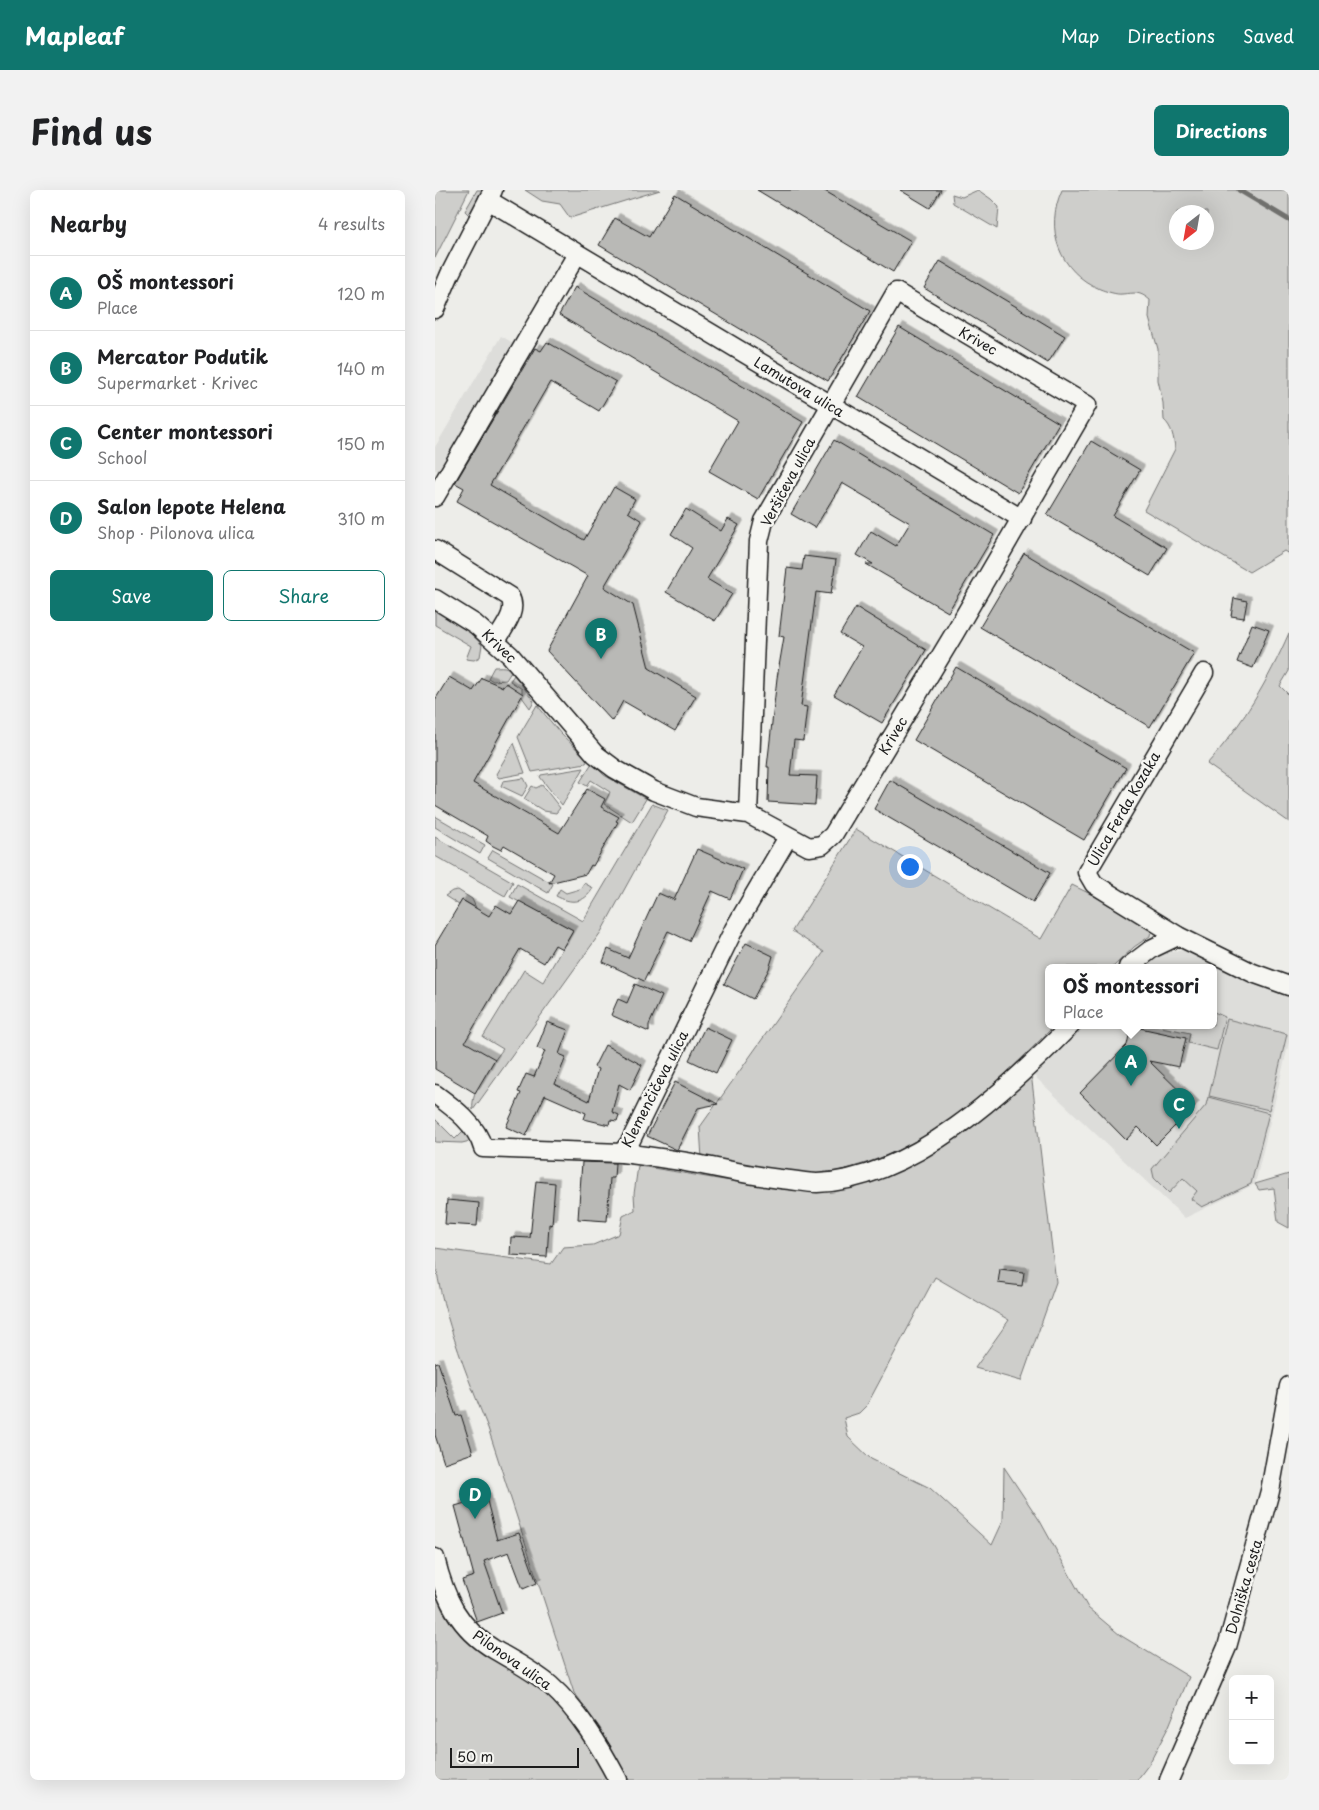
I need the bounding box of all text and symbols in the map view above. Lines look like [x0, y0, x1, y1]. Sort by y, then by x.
text: Mapleaf [25, 17, 124, 53]
text: Map [1061, 22, 1099, 49]
text: Directions [1127, 22, 1215, 49]
text: Saved [1243, 22, 1294, 49]
text: Find us [30, 104, 152, 157]
button: Directions [1154, 105, 1289, 156]
north arrow [1169, 205, 1214, 250]
text: Nearby [50, 207, 127, 239]
text: 4 results [318, 211, 385, 235]
text: OŠ montessori [97, 267, 234, 295]
text: A [60, 281, 72, 305]
text: 120 m [338, 281, 385, 305]
text: Place [97, 295, 138, 319]
street label: Krivec [955, 321, 1001, 360]
text: Mercator Podutik [97, 342, 268, 370]
street label: Lamutova ulica [750, 351, 848, 422]
text: B [61, 356, 71, 380]
text: 140 m [337, 356, 385, 380]
text: Supermarket · Krivec [97, 370, 258, 394]
text: Center montessori [97, 417, 273, 445]
text: C [60, 431, 72, 455]
text: 150 m [337, 431, 385, 455]
street label: Veršičeva ulica [755, 433, 820, 530]
text: School [97, 445, 147, 469]
text: Salon lepote Helena [97, 492, 286, 520]
text: D [60, 506, 72, 530]
text: 310 m [337, 506, 385, 530]
text: Shop · Pilonova ulica [97, 520, 255, 544]
button: Save [50, 570, 213, 621]
button: Share [223, 570, 385, 621]
pin: B [585, 618, 617, 659]
street label: Krivec [477, 624, 522, 668]
street label: Krivec [873, 713, 912, 759]
street label: Ulica Ferda Kozaka [1082, 747, 1165, 870]
your location [897, 854, 923, 880]
popup [1045, 964, 1217, 1029]
text: OŠ montessori [1063, 971, 1199, 999]
text: Place [1063, 999, 1103, 1023]
street label: Klemenčičeva ulica [616, 1026, 693, 1151]
pin: A [1115, 1045, 1147, 1086]
pin: C [1163, 1088, 1195, 1129]
pin: D [459, 1478, 491, 1519]
street label: Dolniška cesta [1220, 1537, 1267, 1637]
street label: Pilonova ulica [469, 1625, 556, 1695]
map controls [1229, 1675, 1274, 1765]
button: + [1229, 1675, 1274, 1720]
button: − [1229, 1720, 1274, 1765]
scale bar [450, 1745, 579, 1768]
text: 50 m [457, 1746, 493, 1767]

